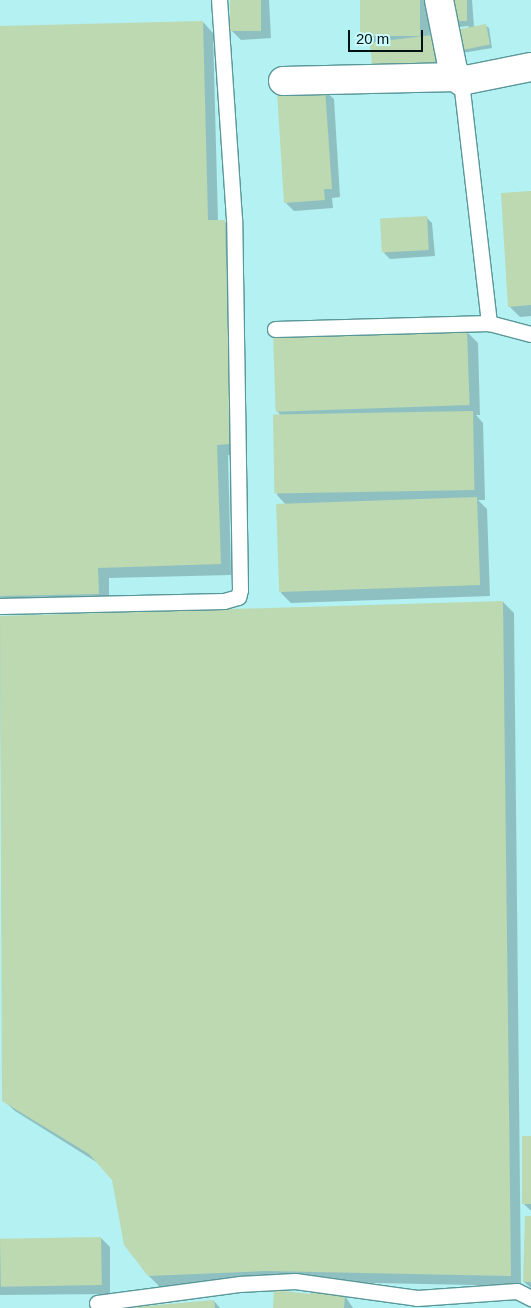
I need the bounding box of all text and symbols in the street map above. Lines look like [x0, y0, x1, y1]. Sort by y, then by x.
scale bar [351, 20, 426, 52]
text: 20 m [356, 30, 389, 47]

